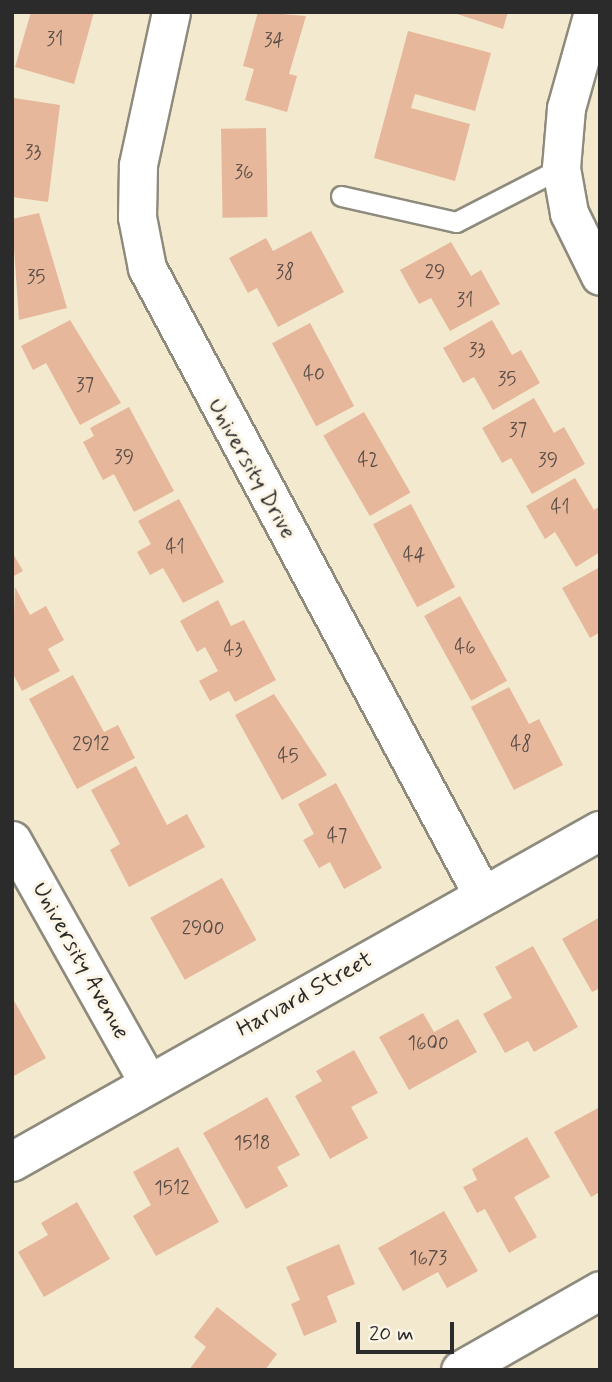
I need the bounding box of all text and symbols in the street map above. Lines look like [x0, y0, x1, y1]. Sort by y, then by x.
house number: 31 [47, 29, 63, 51]
house number: 34 [264, 30, 284, 52]
house number: 33 [25, 142, 41, 164]
house number: 36 [234, 162, 254, 184]
house number: 38 [276, 262, 294, 284]
house number: 29 [425, 262, 445, 284]
house number: 35 [27, 267, 45, 289]
house number: 31 [457, 290, 473, 312]
house number: 33 [469, 340, 485, 362]
house number: 40 [303, 364, 325, 386]
house number: 35 [498, 369, 516, 391]
house number: 37 [76, 375, 94, 397]
street label: University Drive [201, 394, 301, 544]
house number: 37 [509, 420, 527, 442]
house number: 39 [114, 447, 134, 469]
house number: 42 [357, 450, 379, 472]
house number: 39 [538, 450, 558, 472]
house number: 41 [550, 497, 570, 519]
house number: 41 [165, 537, 185, 559]
house number: 44 [403, 545, 425, 567]
house number: 46 [454, 637, 476, 659]
house number: 43 [223, 639, 243, 661]
house number: 2912 [72, 734, 110, 756]
house number: 48 [510, 734, 532, 756]
house number: 45 [277, 746, 299, 768]
house number: 47 [327, 826, 347, 848]
street label: University Avenue [25, 876, 135, 1046]
house number: 2900 [182, 918, 224, 940]
street label: Harvard Street [233, 947, 377, 1043]
house number: 1600 [407, 1033, 449, 1055]
house number: 1518 [234, 1133, 270, 1155]
house number: 1512 [154, 1178, 190, 1200]
house number: 1673 [409, 1248, 447, 1270]
scale bar [360, 1308, 458, 1352]
text: 20 m [369, 1320, 414, 1348]

